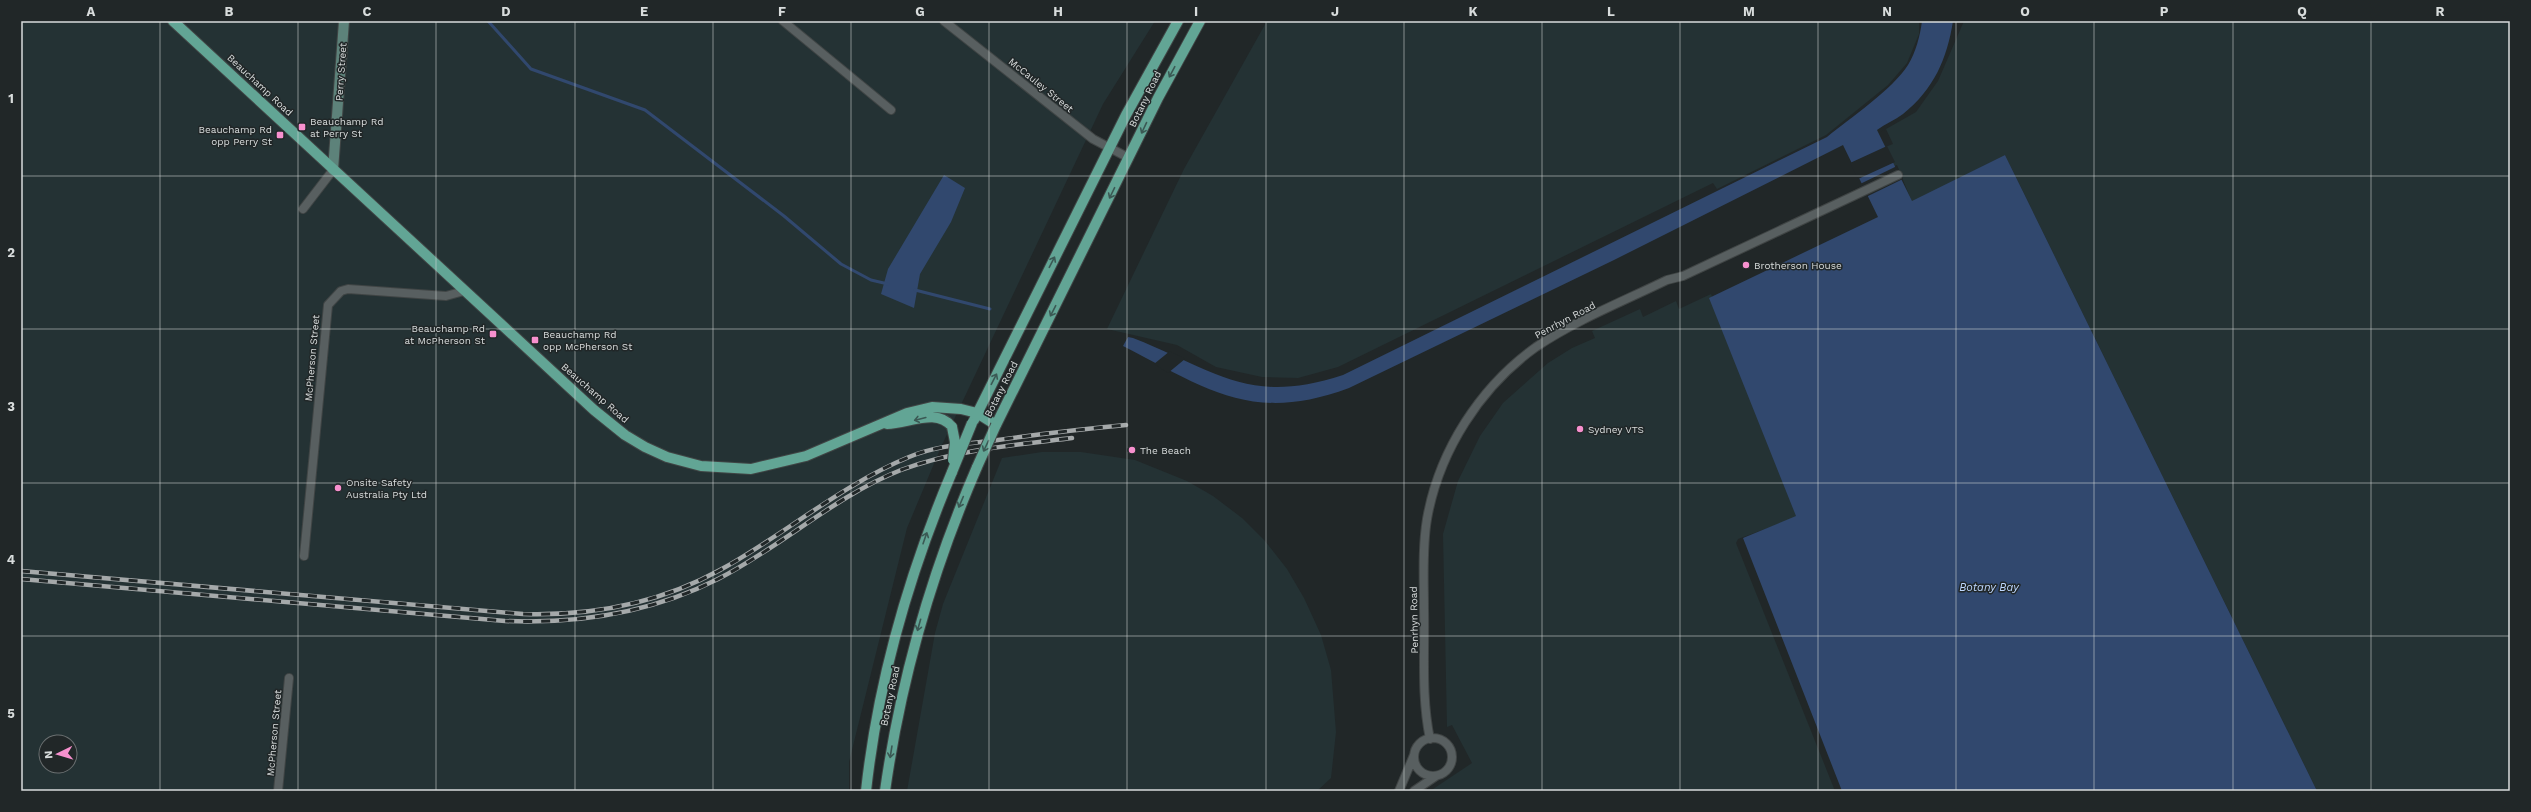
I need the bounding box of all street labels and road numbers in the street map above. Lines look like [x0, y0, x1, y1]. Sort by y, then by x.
street label: Perry Street [333, 42, 349, 102]
street label: Beauchamp Road [225, 52, 295, 118]
street label: McCauley Street [1007, 56, 1076, 115]
street label: Botany Road [1127, 69, 1163, 129]
street label: Penrhyn Road [1533, 299, 1597, 341]
street label: McPherson Street [303, 313, 321, 402]
street label: Botany Road [982, 359, 1020, 419]
street label: Beauchamp Road [559, 361, 631, 425]
street label: Penrhyn Road [1408, 586, 1420, 654]
street label: Botany Road [878, 665, 902, 727]
street label: McPherson Street [265, 688, 283, 777]

